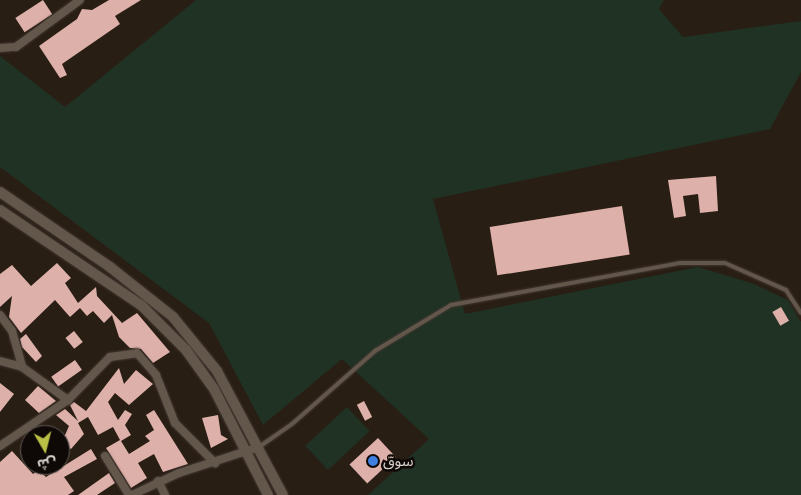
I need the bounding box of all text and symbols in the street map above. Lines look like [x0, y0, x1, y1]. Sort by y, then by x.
north arrow [20, 425, 70, 475]
place label: سوق [383, 452, 413, 470]
text: ش [36, 455, 58, 474]
marker: سوق [367, 455, 379, 467]

